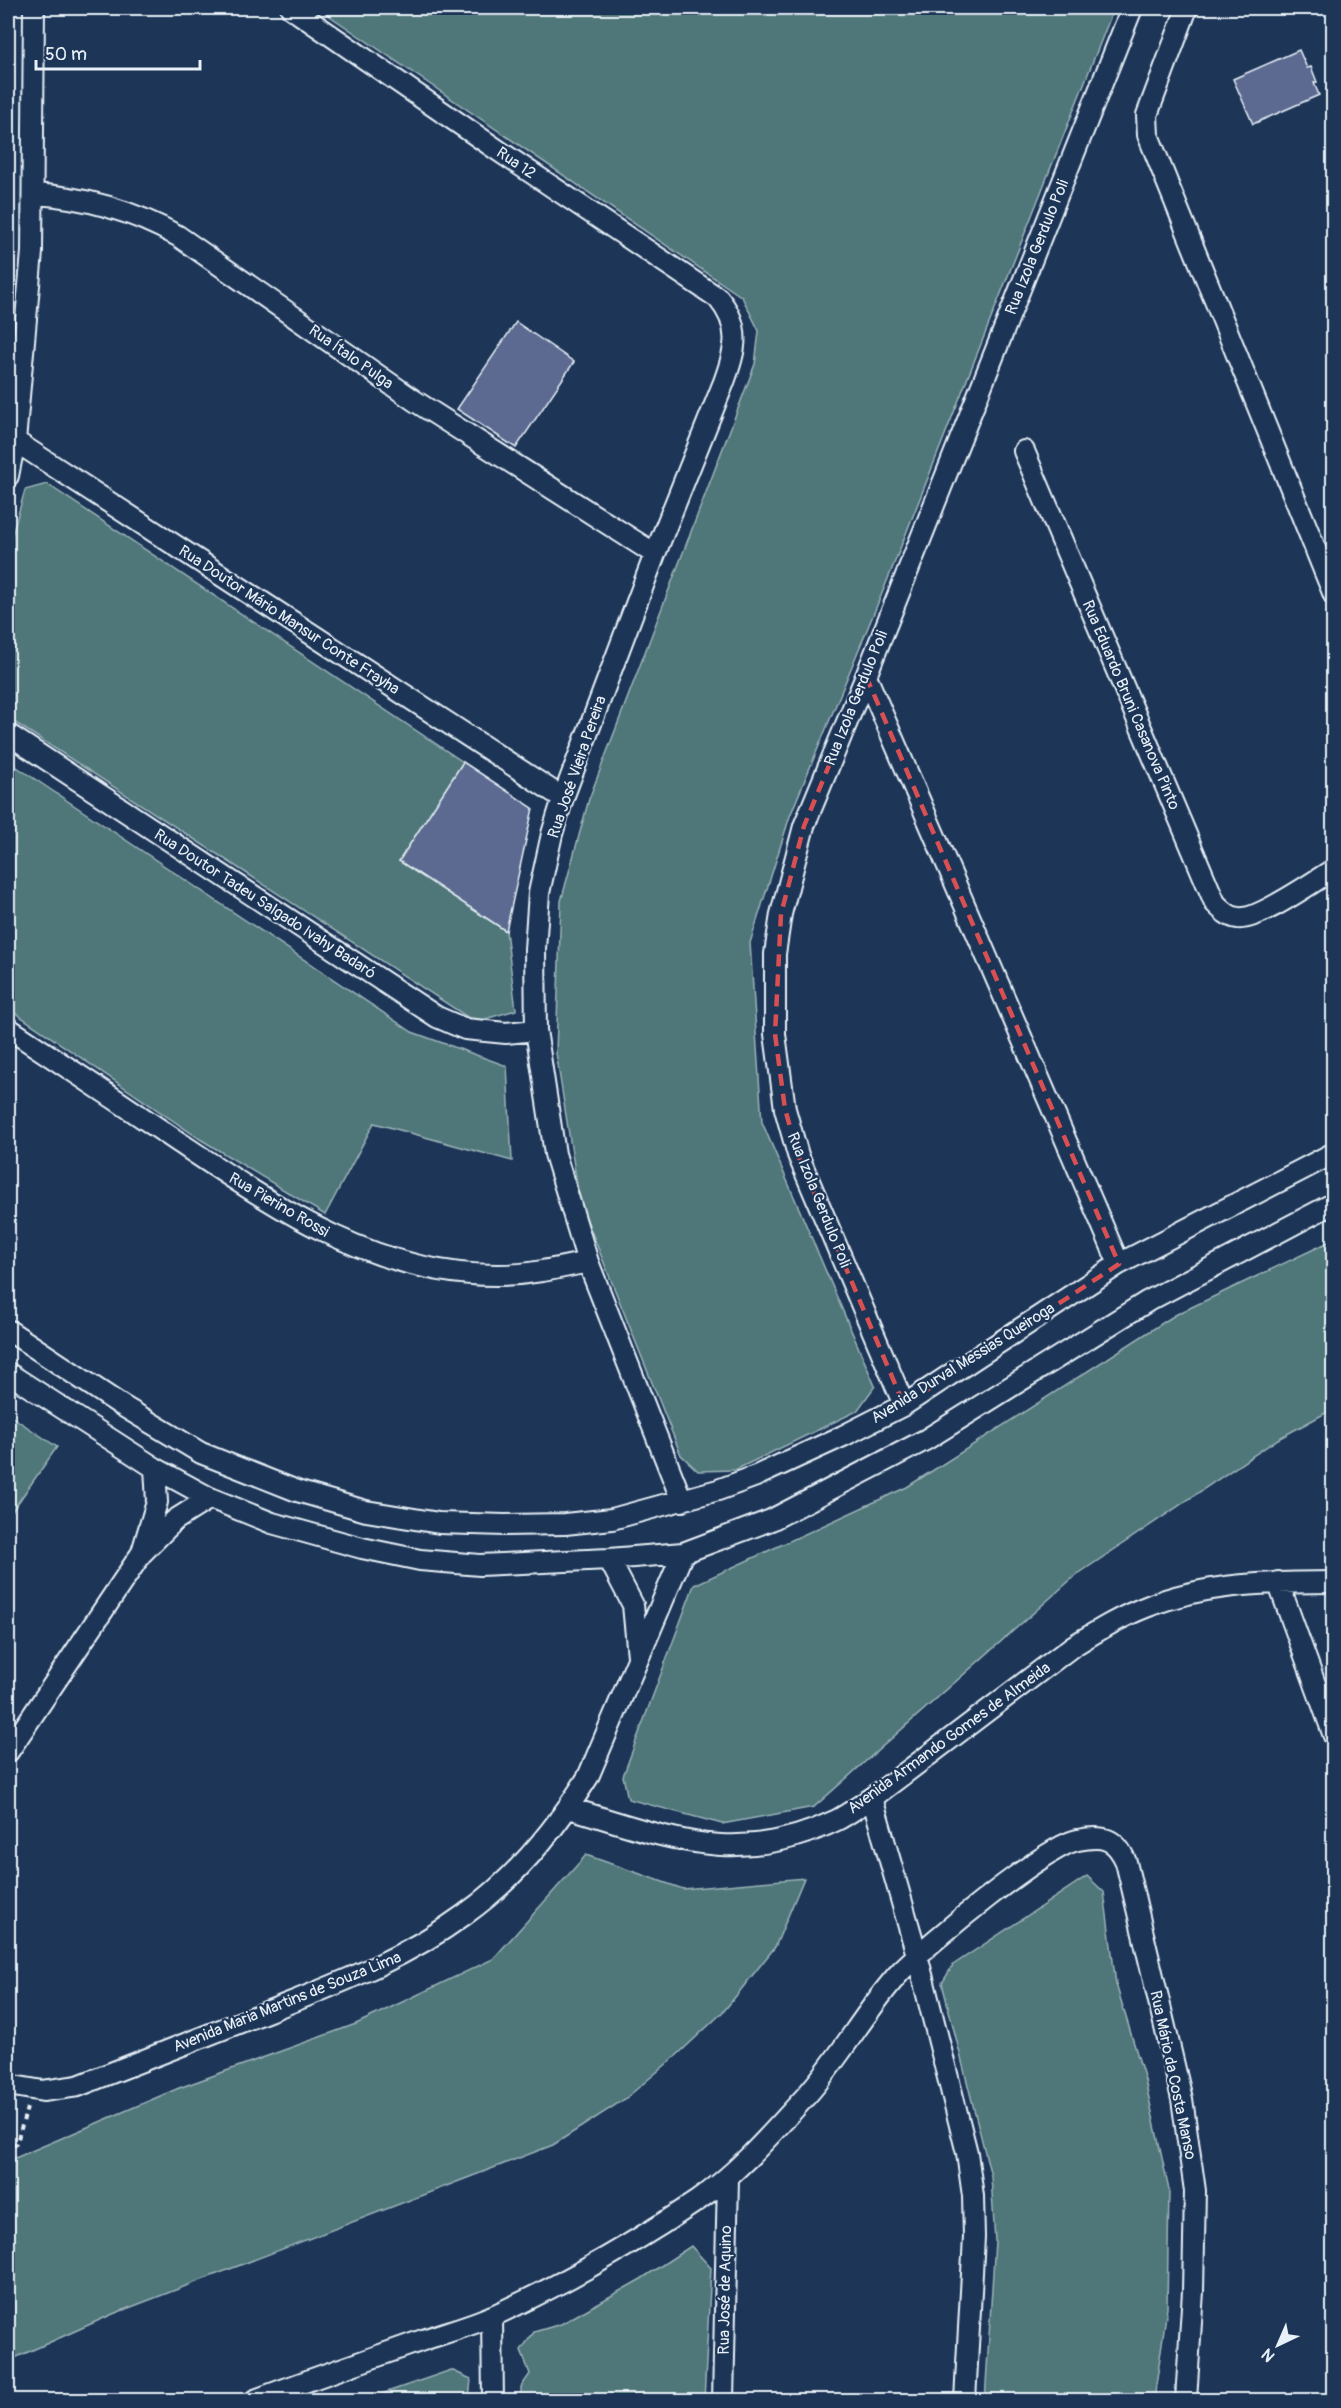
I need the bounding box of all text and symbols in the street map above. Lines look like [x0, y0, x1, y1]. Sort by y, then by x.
scale bar [36, 33, 200, 71]
text: 50 m [45, 43, 87, 66]
street label: Rua 12 [492, 143, 540, 183]
street label: Rua Izola Gerdulo Poli [1001, 176, 1073, 318]
street label: Rua Ítalo Pulga [305, 321, 397, 393]
street label: Rua Doutor Mário Mansur Conte Frayha [175, 541, 403, 699]
street label: Rua Eduardo Bruni Casanova Pinto [1078, 597, 1185, 813]
street label: Rua Izola Gerdulo Poli [820, 627, 892, 769]
street label: Rua José Vieira Pereira [543, 693, 611, 841]
street label: Rua Doutor Tadeu Salgado Ivahy Badaró [150, 825, 380, 984]
street label: Rua Izola Gerdulo Poli [783, 1129, 855, 1271]
street label: Rua Pierino Rossi [225, 1168, 333, 1242]
street label: Avenida Durval Messias Queiroga [867, 1298, 1059, 1428]
street label: Avenida Armando Gomes de Almeida [844, 1658, 1054, 1818]
street label: Avenida Maria Martins de Souza Lima [170, 1947, 404, 2057]
street label: Rua Mário da Costa Manso [1145, 1989, 1201, 2162]
street label: Rua José de Aquino [714, 2225, 736, 2355]
north arrow [1248, 2315, 1308, 2375]
text: N [1257, 2344, 1279, 2366]

